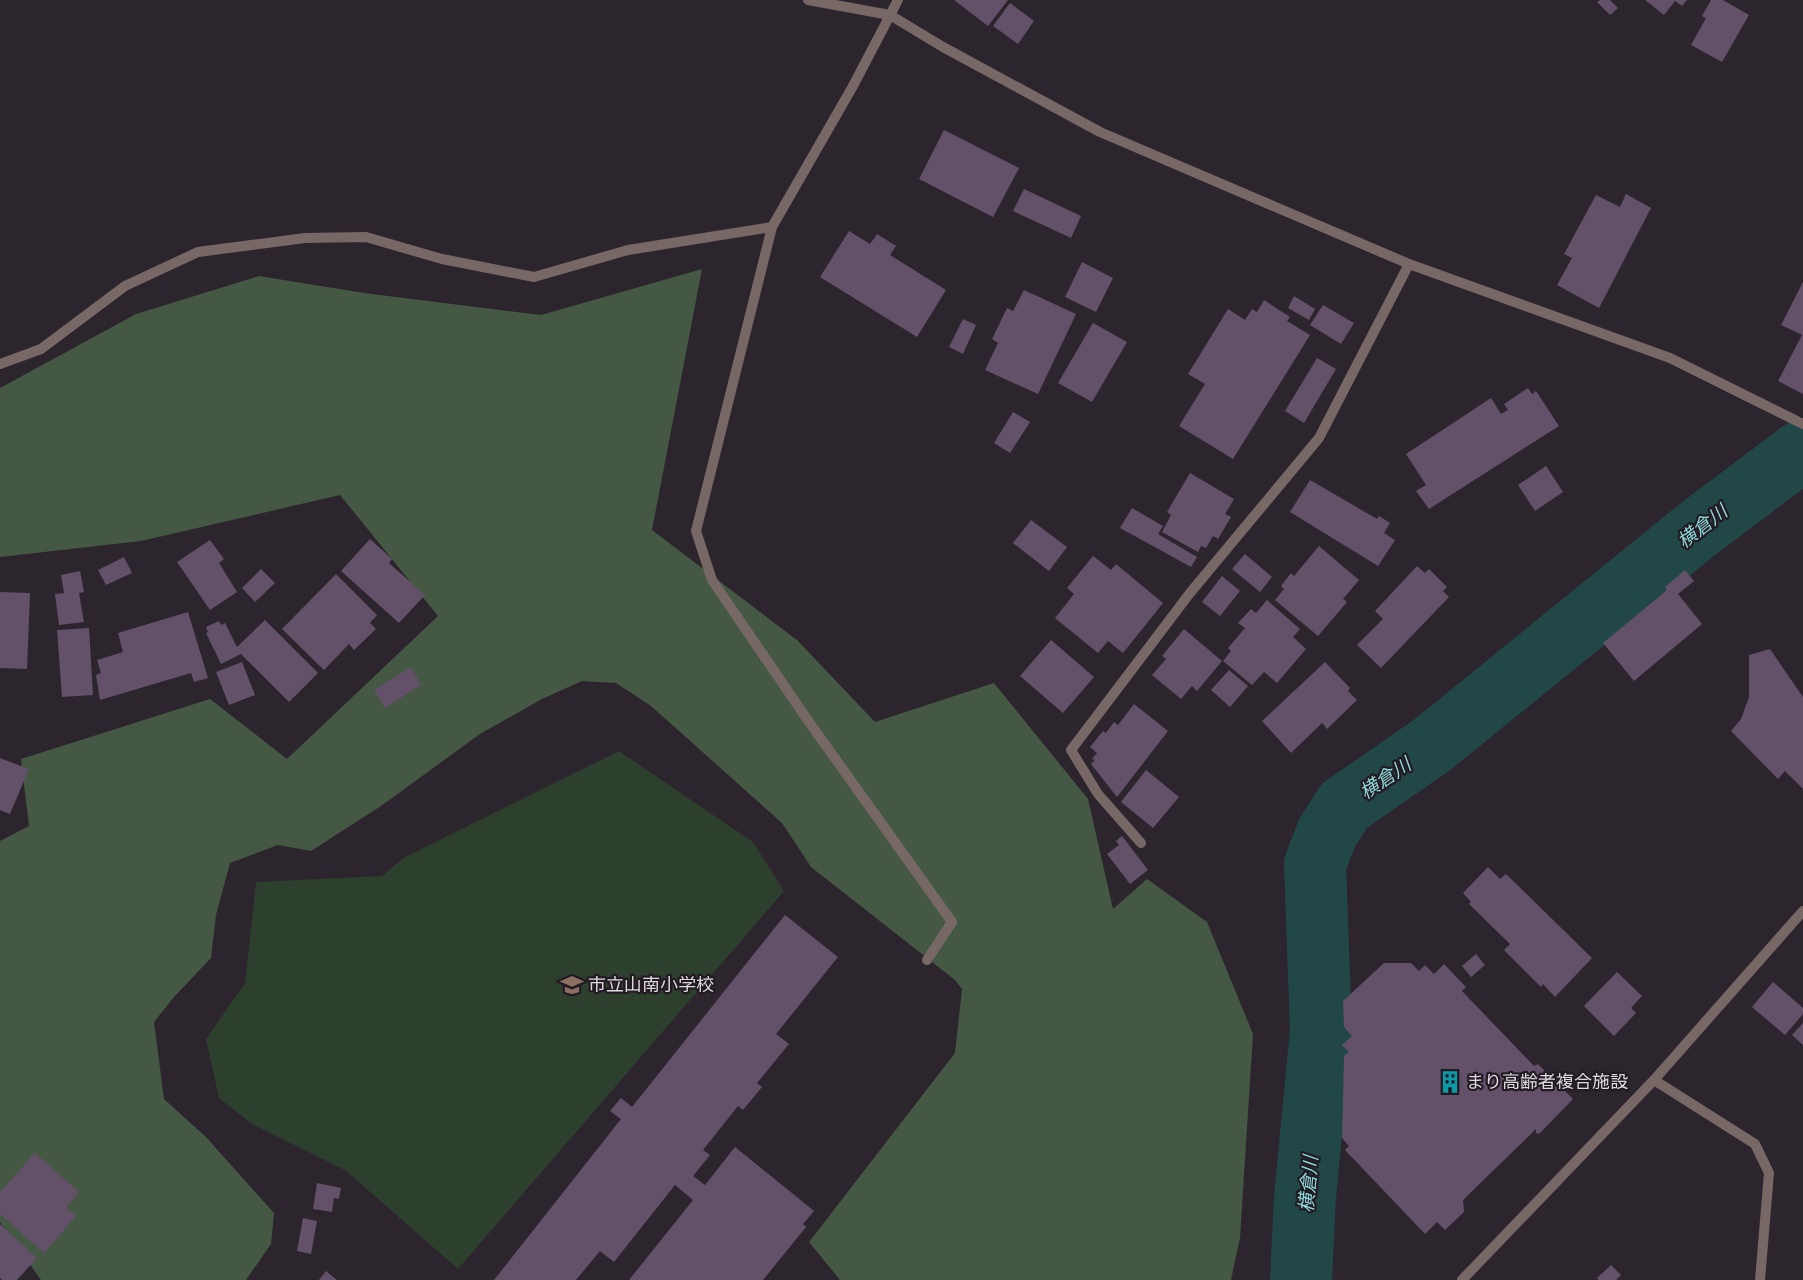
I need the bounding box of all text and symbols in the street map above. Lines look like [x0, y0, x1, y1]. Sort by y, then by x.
water label: 横倉川 [1672, 498, 1733, 552]
water label: 横倉川 [1355, 751, 1416, 803]
school or university icon: 市立山南小学校 [559, 972, 585, 998]
place label: 市立山南小学校 [588, 973, 714, 995]
building icon: まり高齢者複合施設 [1437, 1069, 1463, 1095]
place label: まり高齢者複合施設 [1466, 1070, 1628, 1092]
water label: 横倉川 [1294, 1153, 1322, 1213]

